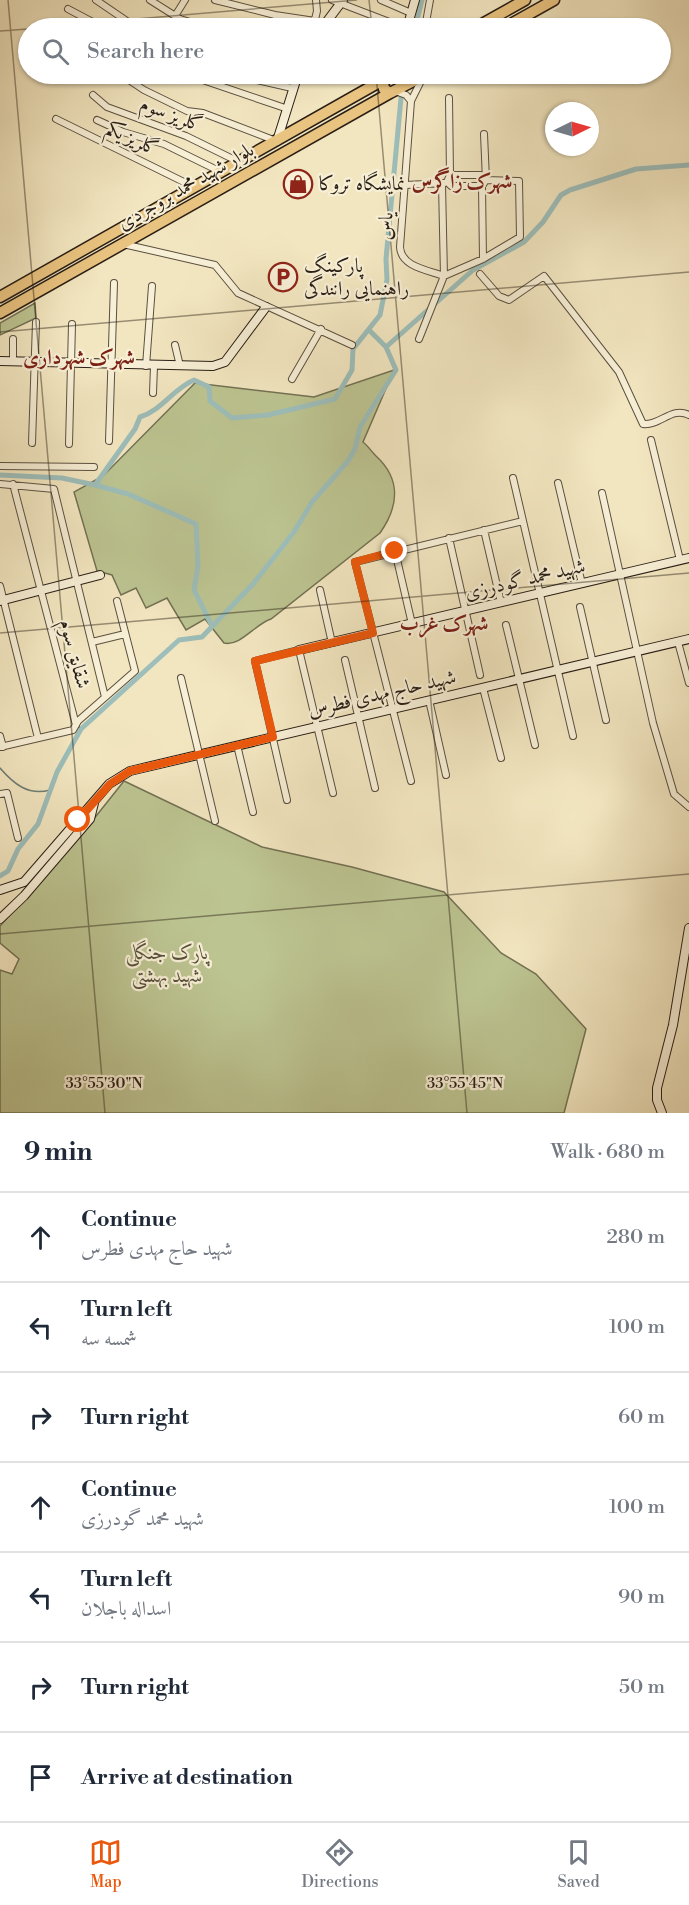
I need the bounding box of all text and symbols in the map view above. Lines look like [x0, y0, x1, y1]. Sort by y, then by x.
search box [18, 18, 671, 84]
icon: search [39, 35, 72, 68]
text: Search here [87, 38, 204, 65]
street label: گلریز سوم [135, 91, 206, 142]
north arrow [545, 102, 599, 156]
street label: گلریز یکم [100, 115, 163, 167]
street label: بلوار شهید محمد بروجردی [113, 138, 259, 236]
district label: شهرک زاگرس [411, 167, 513, 195]
shop icon: نمایشگاه تروکا [282, 168, 314, 200]
place label: نمایشگاه تروکا [319, 170, 405, 197]
street label: یاس [372, 210, 400, 241]
place label: پارکینگ راهنمایی رانندگی [304, 252, 409, 302]
parking icon: پارکینگ راهنمایی رانندگی [267, 261, 299, 293]
district label: شهرک شهرداری [23, 345, 135, 371]
route end [381, 537, 407, 563]
street label: شهید محمد گودرزی [462, 554, 588, 606]
district label: شهرک غرب [399, 611, 489, 638]
street label: شقایق سوم [49, 617, 95, 693]
street label: شهید حاج مهدی فطرس [305, 665, 460, 727]
route start [64, 806, 90, 832]
park label: پارک جنگلی شهید بهشتی [125, 939, 211, 990]
text: 33°55'30"N [65, 1074, 143, 1093]
text: 33°55'45"N [427, 1074, 503, 1093]
text: 9 min [24, 1136, 92, 1168]
text: Walk · 680 m [551, 1140, 665, 1165]
text: Continue [81, 1206, 177, 1233]
icon: ahead [24, 1221, 57, 1254]
text: 280 m [606, 1225, 665, 1250]
text: شهید حاج مهدی فطرس [81, 1237, 233, 1262]
text: Turn left [81, 1296, 172, 1323]
icon: left [24, 1311, 57, 1344]
text: 100 m [609, 1315, 665, 1340]
text: شمسه سه [81, 1327, 137, 1352]
icon: right [24, 1401, 57, 1434]
text: Turn right [81, 1404, 189, 1431]
text: 60 m [618, 1405, 665, 1430]
text: Continue [81, 1476, 177, 1503]
icon: ahead [24, 1491, 57, 1524]
text: 100 m [609, 1495, 665, 1520]
text: شهید محمد گودرزی [81, 1507, 204, 1532]
text: Turn left [81, 1566, 172, 1593]
icon: left [24, 1581, 57, 1614]
text: 90 m [618, 1585, 665, 1610]
text: اسداله باجلان [81, 1597, 171, 1622]
icon: right [24, 1671, 57, 1704]
text: Turn right [81, 1674, 189, 1701]
text: 50 m [619, 1675, 665, 1700]
icon: arrive [24, 1761, 57, 1794]
text: Arrive at destination [81, 1764, 293, 1791]
tab: Map [89, 1836, 122, 1892]
tab: Directions [301, 1836, 379, 1892]
tab: Saved [557, 1836, 600, 1892]

